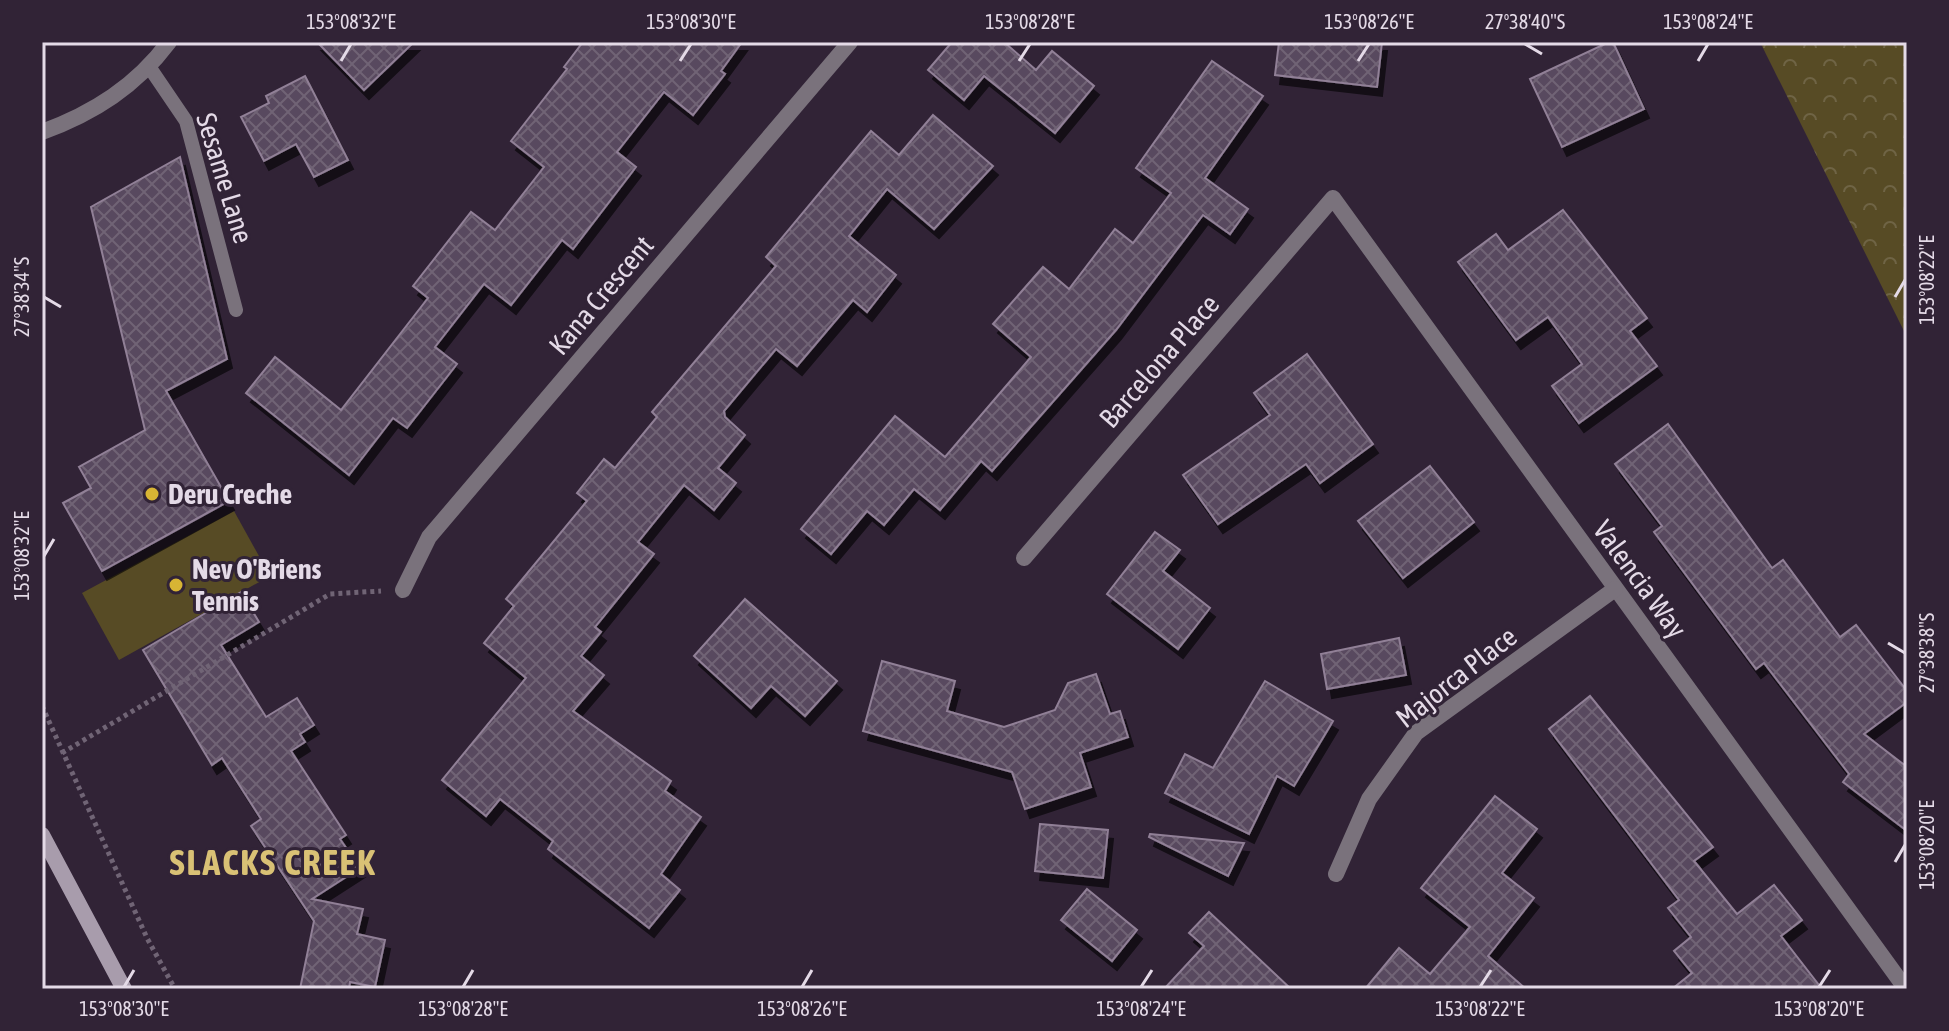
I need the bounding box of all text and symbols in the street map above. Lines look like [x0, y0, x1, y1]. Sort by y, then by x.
text: 153°08'32"E [306, 10, 396, 33]
text: 153°08'30"E [646, 10, 736, 33]
text: 153°08'28"E [985, 10, 1075, 33]
text: 153°08'26"E [1324, 10, 1414, 33]
text: 27°38'40"S [1485, 10, 1565, 33]
text: 153°08'24"E [1663, 10, 1753, 33]
street label: Sesame Lane [190, 109, 260, 247]
street label: Kana Crescent [542, 229, 660, 361]
text: 153°08'22"E [1915, 235, 1938, 325]
text: 27°38'34"S [10, 257, 33, 337]
street label: Barcelona Place [1093, 288, 1225, 434]
place label: Deru Creche [168, 478, 292, 510]
marker: Deru Creche [143, 485, 161, 503]
text: 153°08'32"E [10, 511, 33, 601]
street label: Valencia Way [1587, 514, 1693, 644]
place label: Nev O'Briens Tennis [192, 553, 322, 617]
marker: Nev O'Briens Tennis [167, 576, 185, 594]
text: 27°38'38"S [1915, 613, 1938, 693]
street label: Majorca Place [1389, 620, 1523, 734]
text: 153°08'20"E [1915, 800, 1938, 890]
district label: SLACKS CREEK [169, 841, 377, 883]
text: 153°08'30"E [79, 997, 169, 1020]
text: 153°08'28"E [418, 997, 508, 1020]
text: 153°08'26"E [757, 997, 847, 1020]
text: 153°08'24"E [1096, 997, 1186, 1020]
text: 153°08'22"E [1435, 997, 1525, 1020]
text: 153°08'20"E [1774, 997, 1864, 1020]

